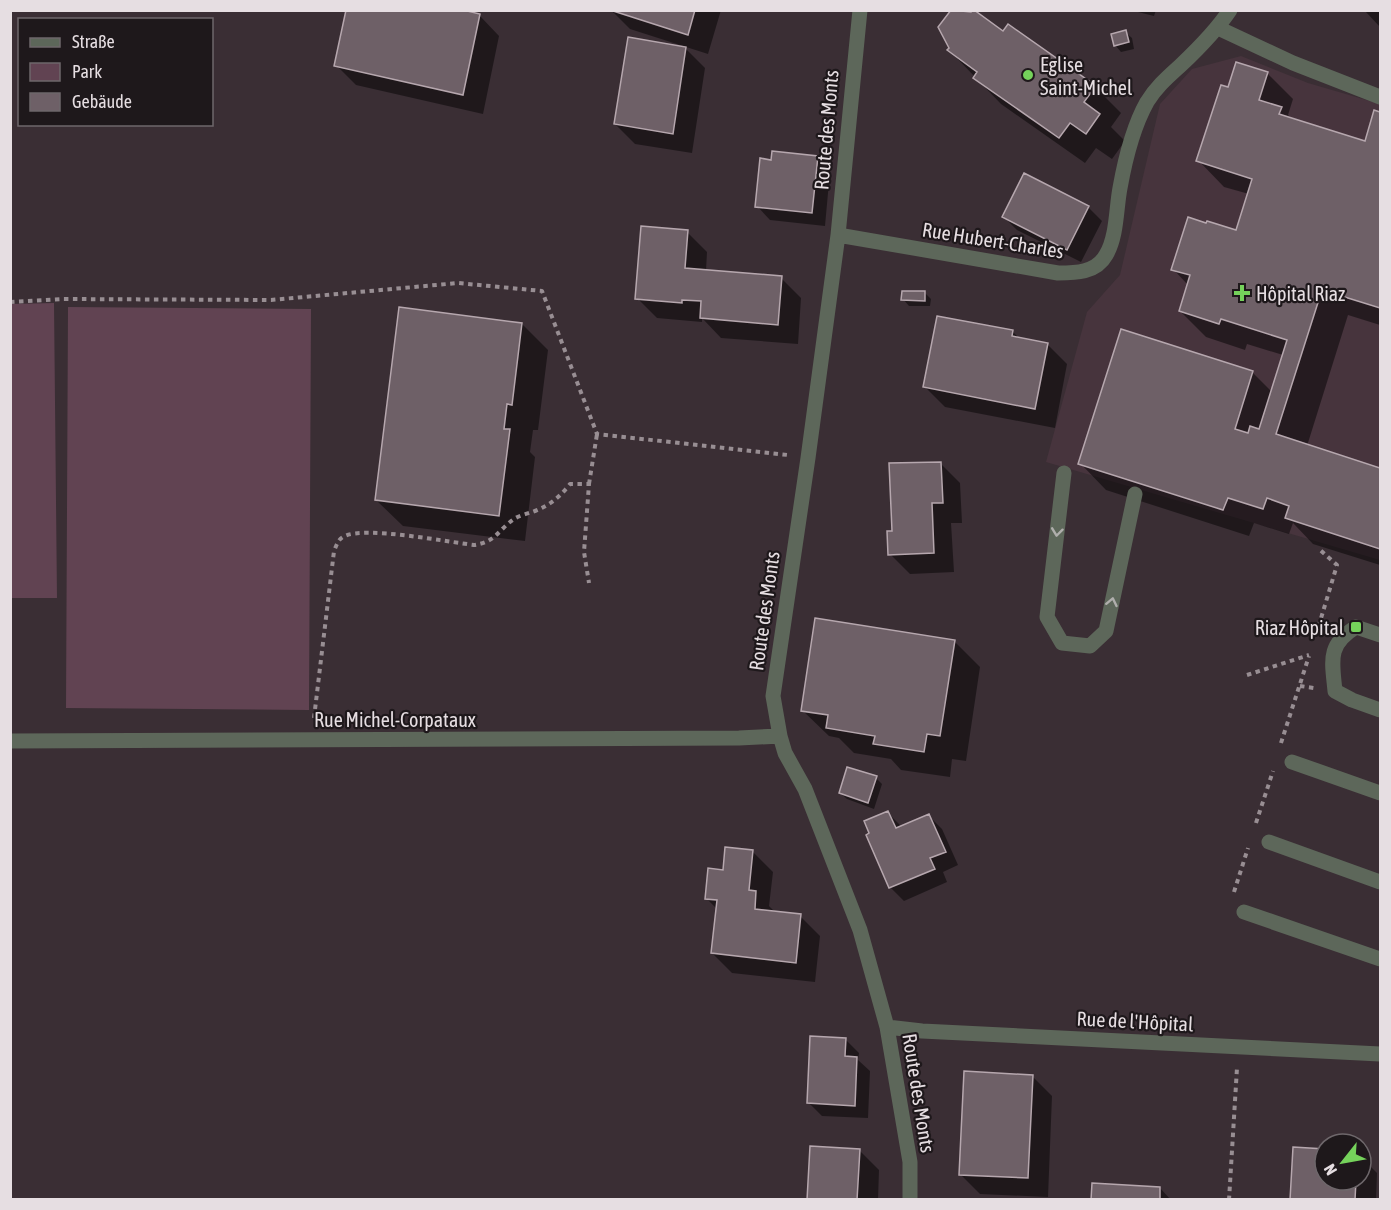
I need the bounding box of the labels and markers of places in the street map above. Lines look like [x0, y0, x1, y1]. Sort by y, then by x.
place label: Eglise Saint-Michel [1040, 53, 1133, 99]
marker: Eglise Saint-Michel [1021, 68, 1035, 82]
place label: Hôpital Riaz [1256, 282, 1345, 305]
marker: Hôpital Riaz [1233, 284, 1251, 302]
place label: Riaz Hôpital [1255, 616, 1345, 639]
marker: Riaz Hôpital [1349, 620, 1363, 634]

